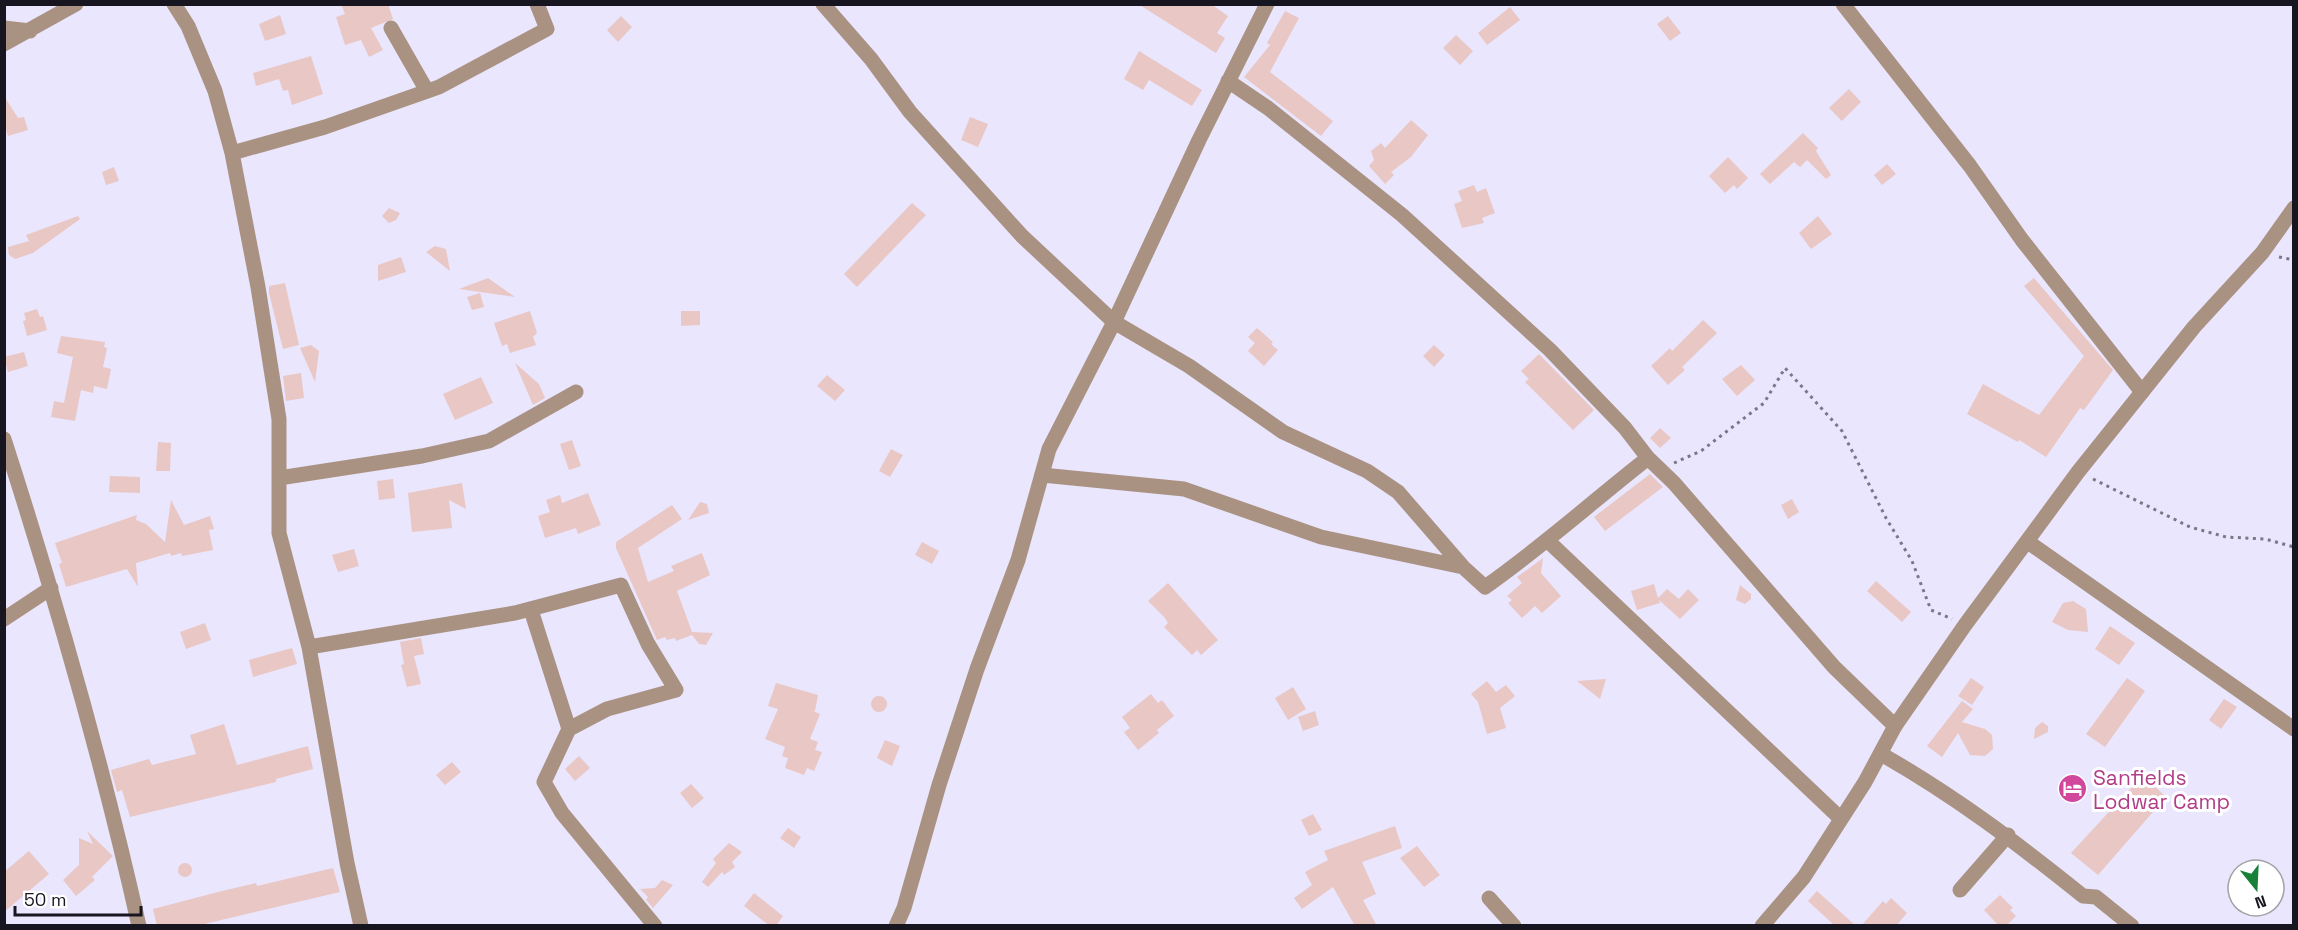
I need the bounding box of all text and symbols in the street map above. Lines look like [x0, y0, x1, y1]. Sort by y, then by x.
place label: Sanfields Lodwar Camp [2093, 764, 2230, 815]
hotel icon: Sanfields Lodwar Camp [2056, 773, 2088, 805]
north arrow [2226, 858, 2286, 918]
scale bar [15, 879, 141, 917]
text: 50 m [24, 888, 66, 911]
text: N [2252, 890, 2269, 913]

